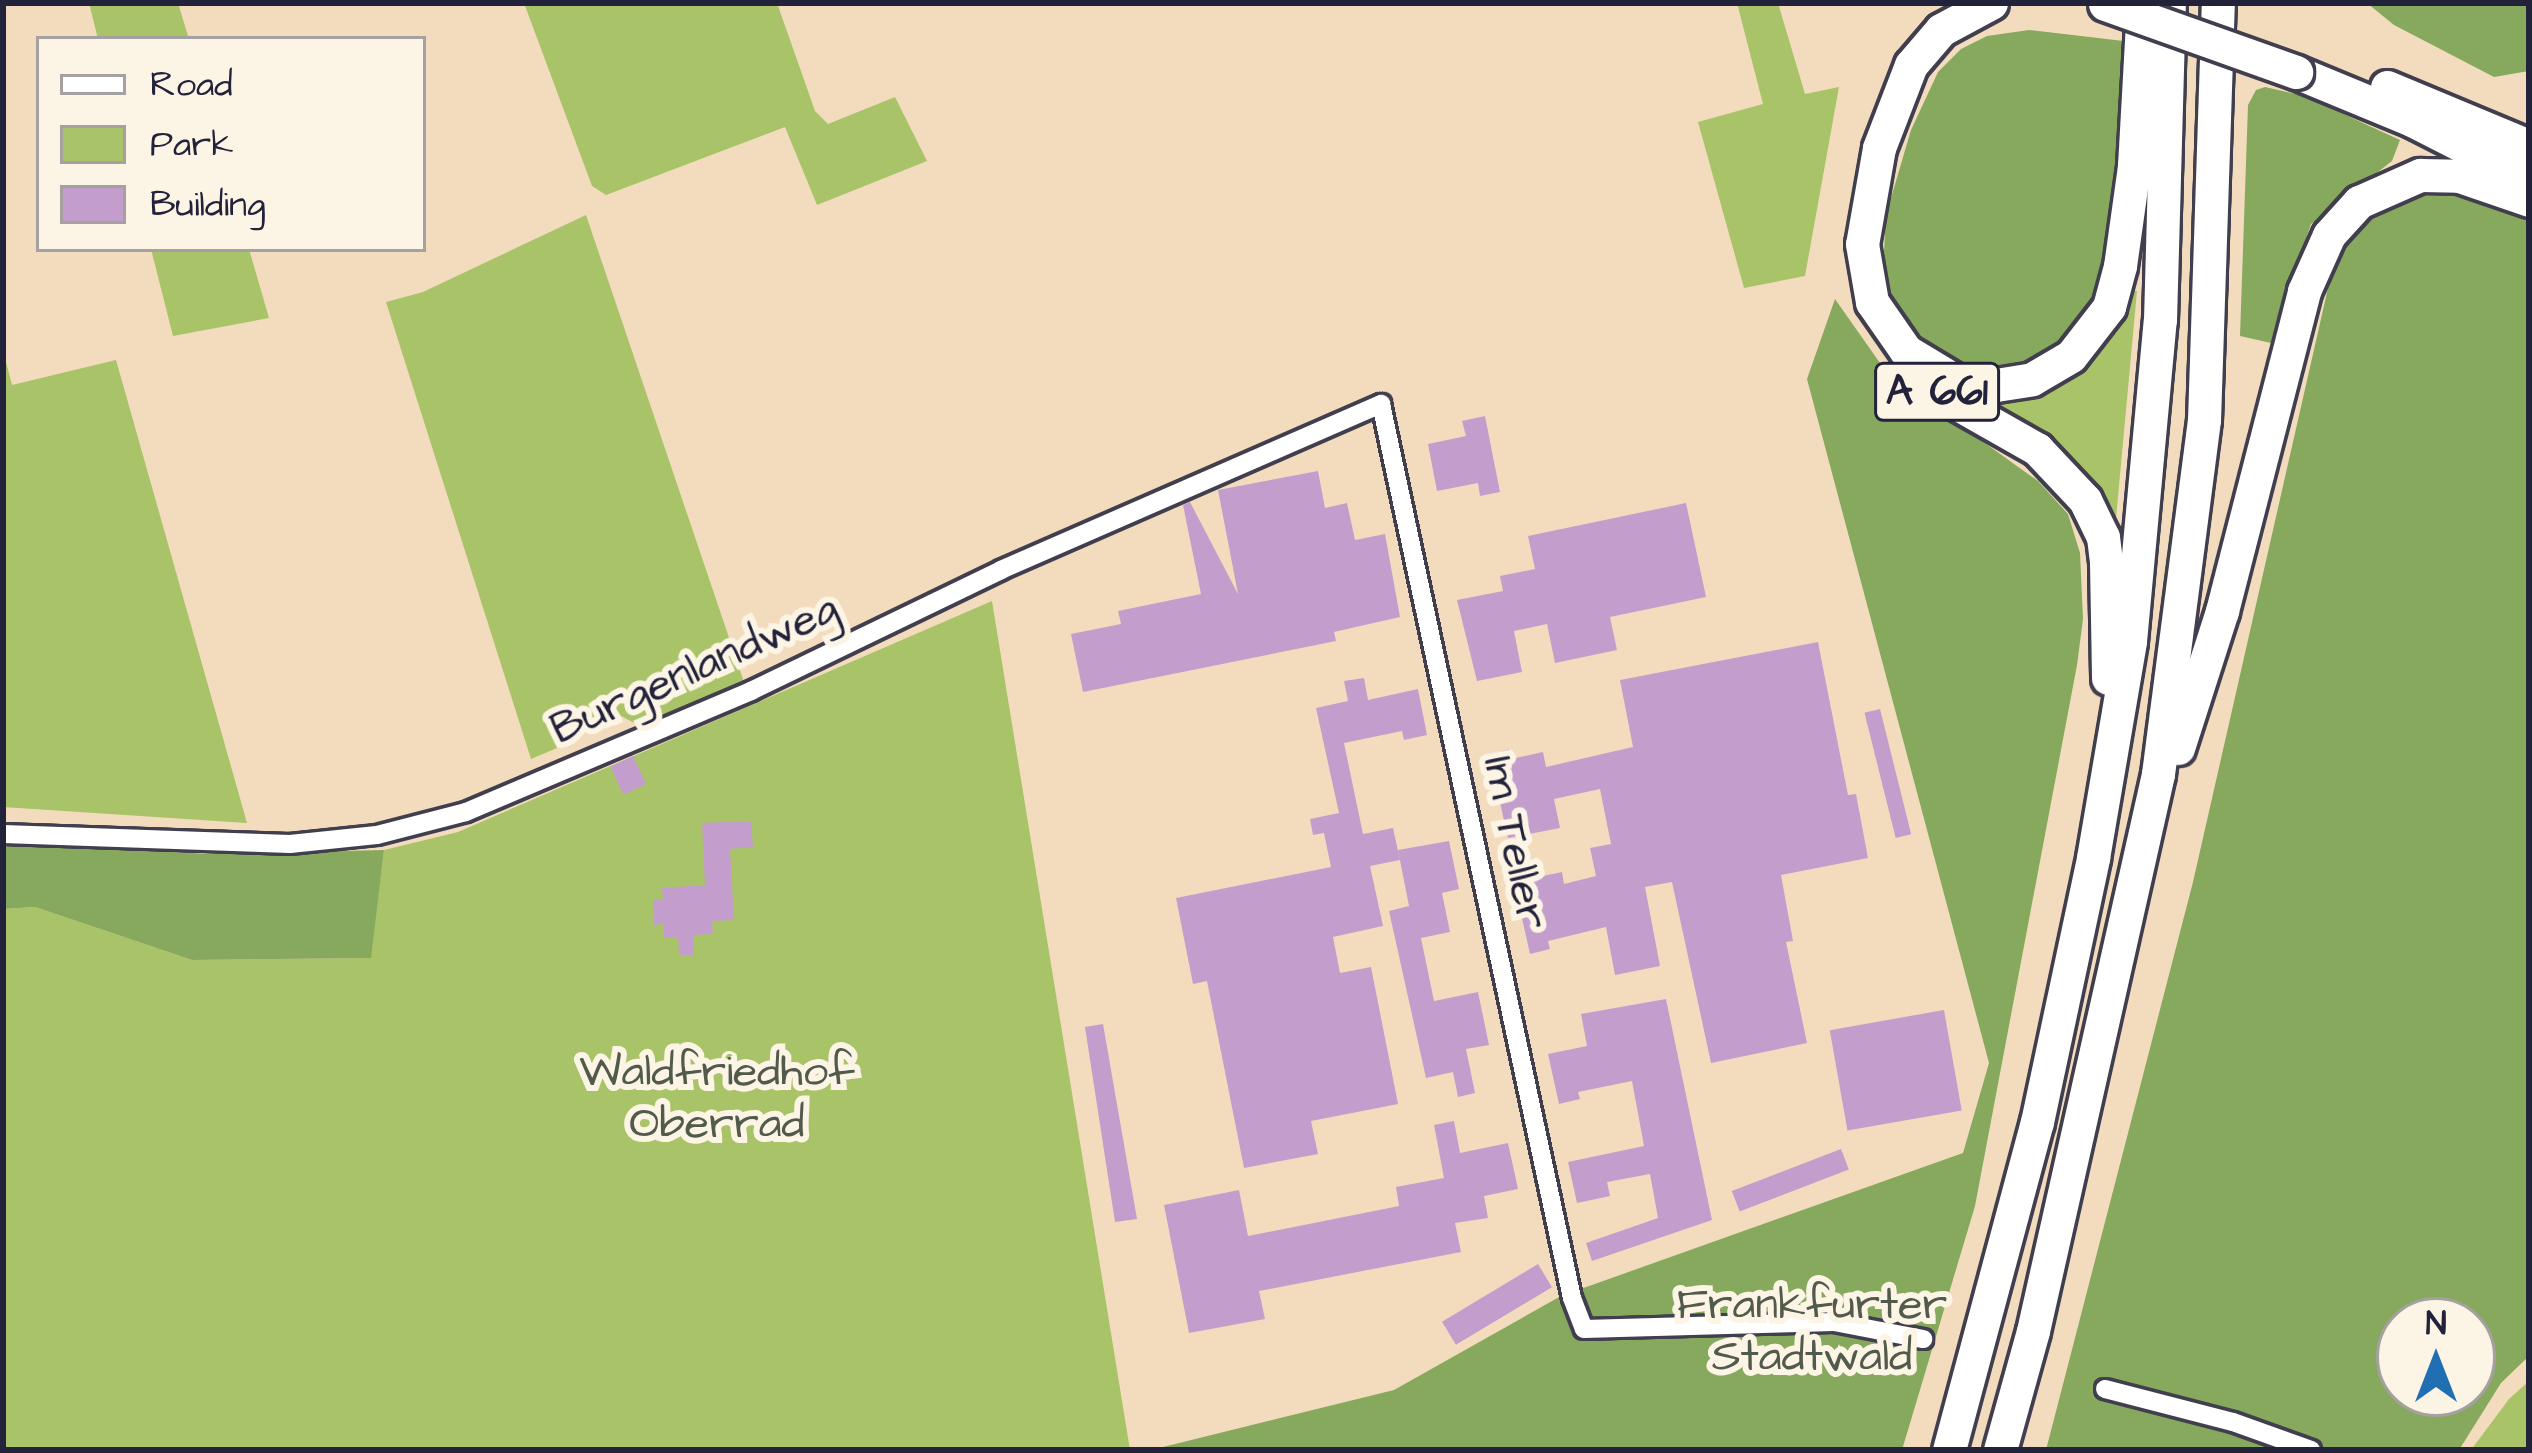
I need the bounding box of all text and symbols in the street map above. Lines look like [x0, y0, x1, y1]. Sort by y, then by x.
legend [36, 36, 426, 252]
text: Road [150, 59, 233, 110]
text: Park [150, 119, 233, 170]
text: Building [150, 179, 265, 230]
road number: A 661 [1874, 356, 2000, 428]
street label: Burgenlandweg [543, 582, 847, 758]
street label: Im Teller [1469, 752, 1559, 934]
park label: Waldfriedhof Oberrad [579, 1046, 855, 1152]
park label: Frankfurter Stadtwald [1677, 1279, 1947, 1385]
north arrow [2376, 1297, 2496, 1417]
text: N [2426, 1301, 2446, 1347]

